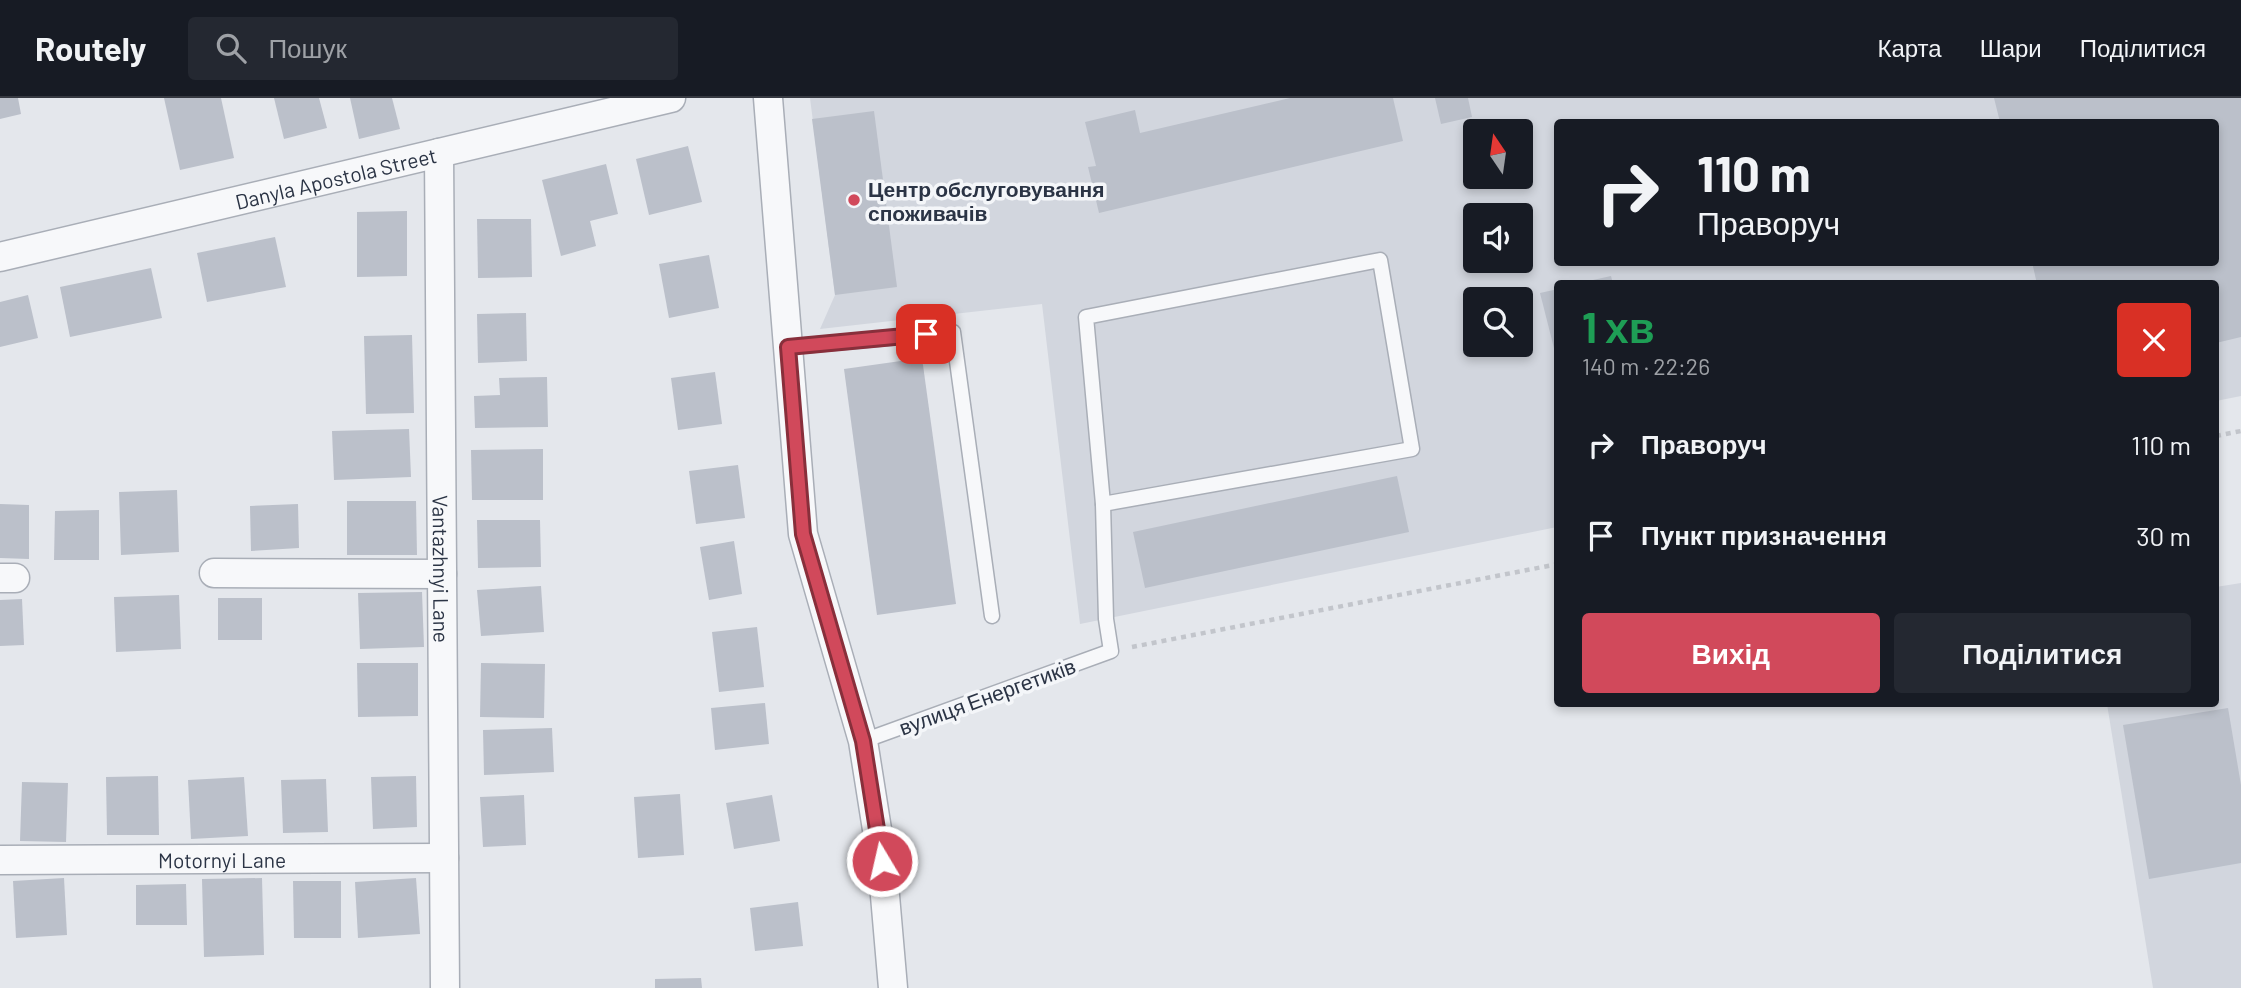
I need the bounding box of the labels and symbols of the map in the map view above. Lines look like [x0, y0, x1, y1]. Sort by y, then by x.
north arrow [1463, 119, 1533, 189]
street label: Danyla Apostola Street [233, 142, 439, 213]
place label: Центр обслуговування споживачів [868, 176, 1105, 225]
marker: Центр обслуговування споживачів [846, 192, 862, 208]
pin [896, 304, 956, 364]
street label: Vantazhnyi Lane [429, 495, 455, 643]
street label: вулиця Енергетиків [895, 652, 1079, 740]
position arrow [845, 824, 919, 898]
street label: Motornyi Lane [158, 846, 286, 872]

